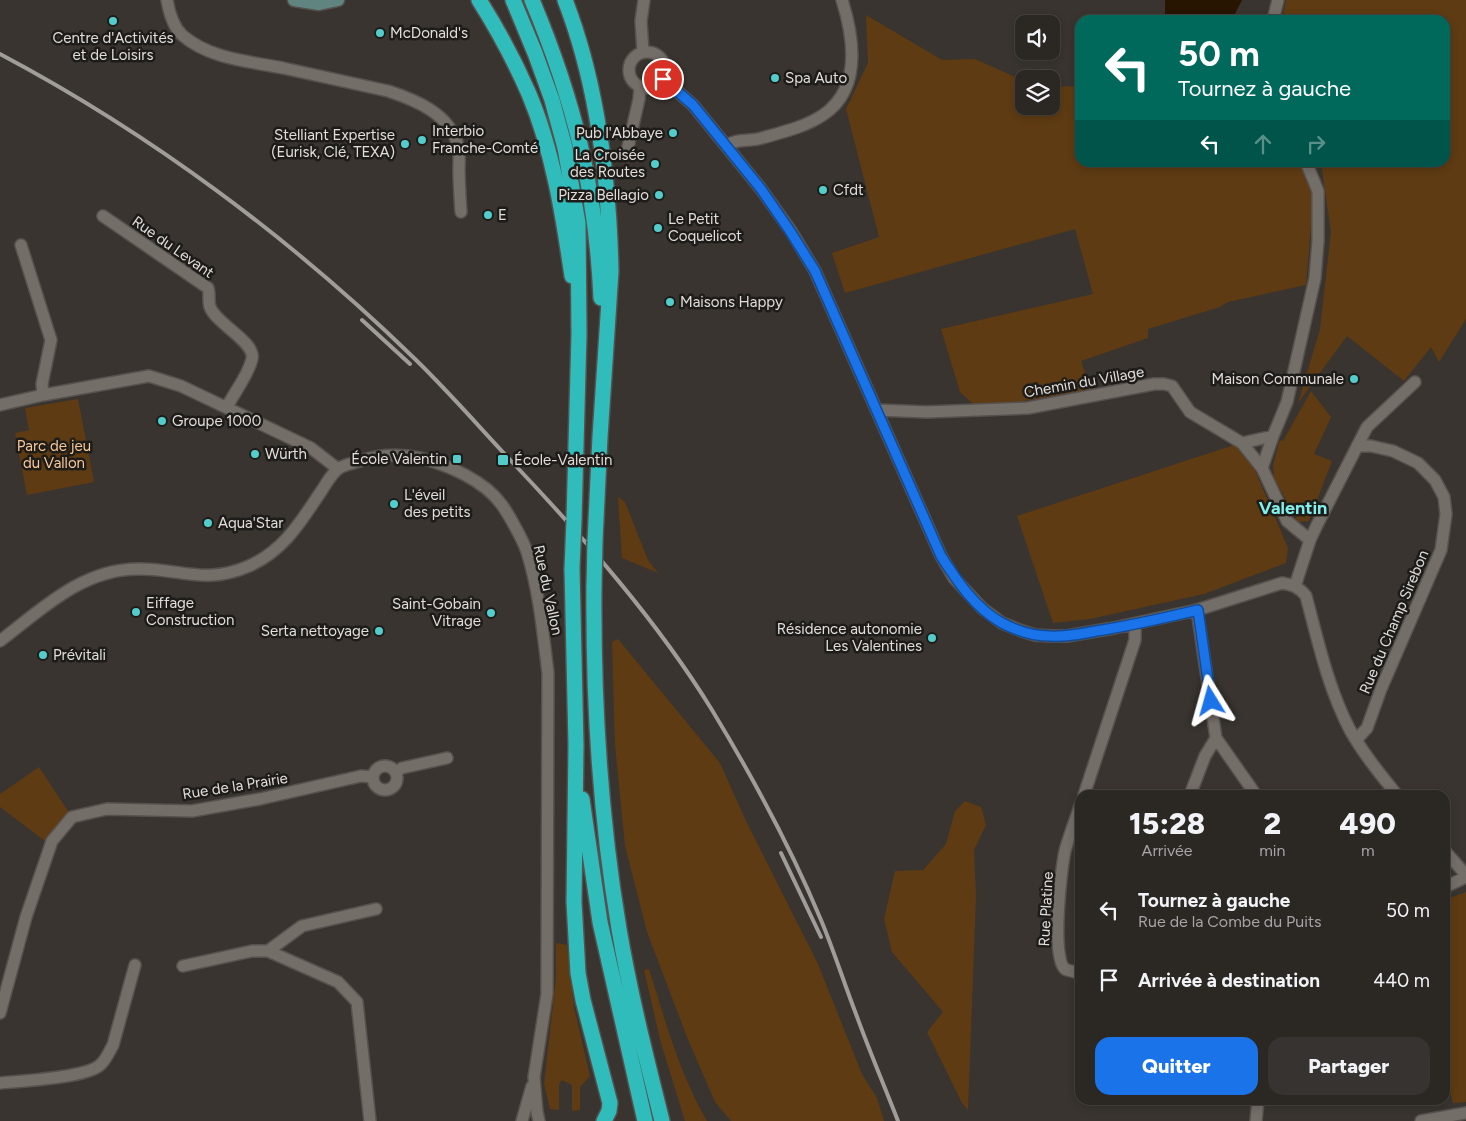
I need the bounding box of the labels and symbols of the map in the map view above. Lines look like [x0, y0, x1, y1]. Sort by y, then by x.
marker: Centre d'Activités et de Loisirs [107, 15, 119, 27]
place label: McDonald's [390, 24, 468, 42]
marker: McDonald's [374, 27, 386, 39]
place label: Centre d'Activités et de Loisirs [52, 29, 174, 64]
pin [642, 58, 684, 100]
place label: Spa Auto [785, 69, 848, 87]
marker: Spa Auto [769, 72, 781, 84]
place label: Interbio Franche-Comté [432, 122, 538, 157]
place label: Pub l'Abbaye [576, 124, 663, 142]
place label: Stelliant Expertise (Eurisk, Clé, TEXA) [271, 126, 395, 161]
marker: Pub l'Abbaye [667, 127, 679, 139]
marker: Interbio Franche-Comté [416, 134, 428, 146]
marker: Stelliant Expertise (Eurisk, Clé, TEXA) [399, 138, 411, 150]
place label: La Croisée des Routes [570, 146, 645, 181]
marker: La Croisée des Routes [649, 158, 661, 170]
place label: Cfdt [833, 181, 864, 199]
marker: Cfdt [817, 184, 829, 196]
place label: Pizza Bellagio [558, 186, 649, 204]
marker: Pizza Bellagio [653, 189, 665, 201]
place label: E [498, 206, 507, 224]
marker: E [482, 209, 494, 221]
place label: Le Petit Coquelicot [668, 210, 742, 245]
street label: Rue du Levant [129, 212, 218, 282]
marker: Le Petit Coquelicot [652, 222, 664, 234]
place label: Maisons Happy [680, 293, 783, 311]
marker: Maisons Happy [664, 296, 676, 308]
street label: Chemin du Village [1023, 363, 1145, 401]
place label: Maison Communale [1211, 370, 1344, 388]
marker: Maison Communale [1348, 373, 1360, 385]
place label: Groupe 1000 [172, 412, 261, 430]
marker: Groupe 1000 [156, 415, 168, 427]
park label: Parc de jeu du Vallon [17, 437, 91, 472]
place label: Würth [265, 445, 307, 463]
marker: Würth [249, 448, 261, 460]
place label: École Valentin [351, 450, 447, 468]
place label: École-Valentin [514, 451, 612, 469]
marker: École Valentin [451, 453, 463, 465]
marker: École-Valentin [496, 453, 510, 467]
place label: L'éveil des petits [404, 486, 471, 521]
district label: Valentin [1259, 497, 1327, 519]
marker: L'éveil des petits [388, 498, 400, 510]
place label: Aqua'Star [218, 514, 283, 532]
marker: Aqua'Star [202, 517, 214, 529]
street label: Rue du Vallon [530, 543, 566, 637]
street label: Rue du Champ Sirebon [1356, 547, 1432, 697]
place label: Eiffage Construction [146, 594, 234, 629]
place label: Saint-Gobain Vitrage [392, 595, 481, 630]
marker: Eiffage Construction [130, 606, 142, 618]
marker: Saint-Gobain Vitrage [485, 607, 497, 619]
place label: Résidence autonomie Les Valentines [777, 620, 922, 655]
place label: Serta nettoyage [261, 622, 369, 640]
marker: Serta nettoyage [373, 625, 385, 637]
marker: Résidence autonomie Les Valentines [926, 632, 938, 644]
place label: Prévitali [53, 646, 106, 664]
marker: Prévitali [37, 649, 49, 661]
position arrow [1184, 674, 1236, 726]
street label: Rue de la Prairie [181, 769, 289, 803]
street label: Rue Platine [1035, 871, 1057, 947]

